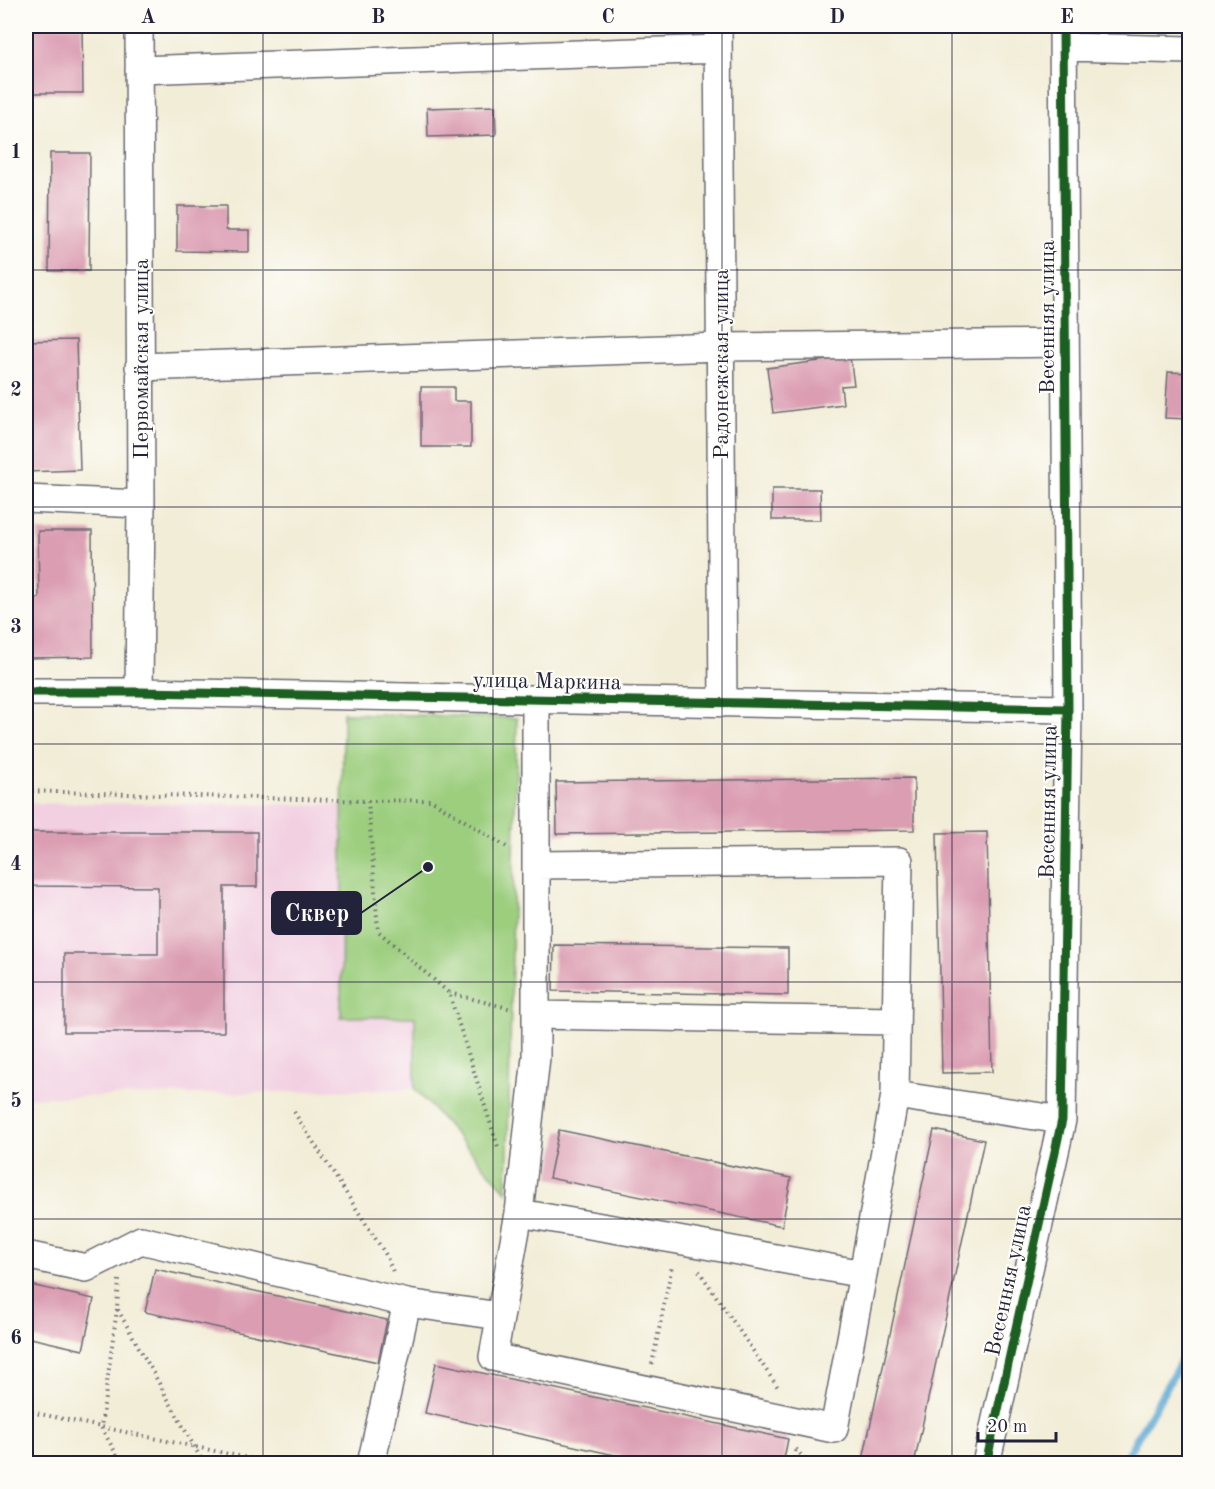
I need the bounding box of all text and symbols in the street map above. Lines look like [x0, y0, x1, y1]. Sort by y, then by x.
text: A [140, 8, 156, 28]
text: B [371, 8, 385, 28]
text: C [601, 8, 615, 28]
text: D [829, 8, 845, 28]
text: E [1060, 8, 1074, 28]
text: 1 [10, 143, 22, 163]
street label: Весенняя улица [1037, 240, 1059, 394]
street label: Первомайская улица [131, 258, 153, 460]
street label: Радонежская улица [711, 268, 733, 459]
text: 2 [10, 381, 22, 401]
text: 3 [10, 618, 22, 638]
street label: улица Маркина [472, 670, 622, 694]
street label: Весенняя улица [1037, 725, 1061, 879]
text: 4 [10, 855, 22, 875]
callout: Сквер [272, 892, 361, 934]
text: Сквер [285, 903, 349, 927]
text: 5 [10, 1091, 22, 1112]
street label: Весенняя улица [982, 1202, 1036, 1358]
text: 6 [10, 1329, 22, 1349]
scale bar [978, 1405, 1056, 1443]
text: 20 m [987, 1418, 1027, 1436]

